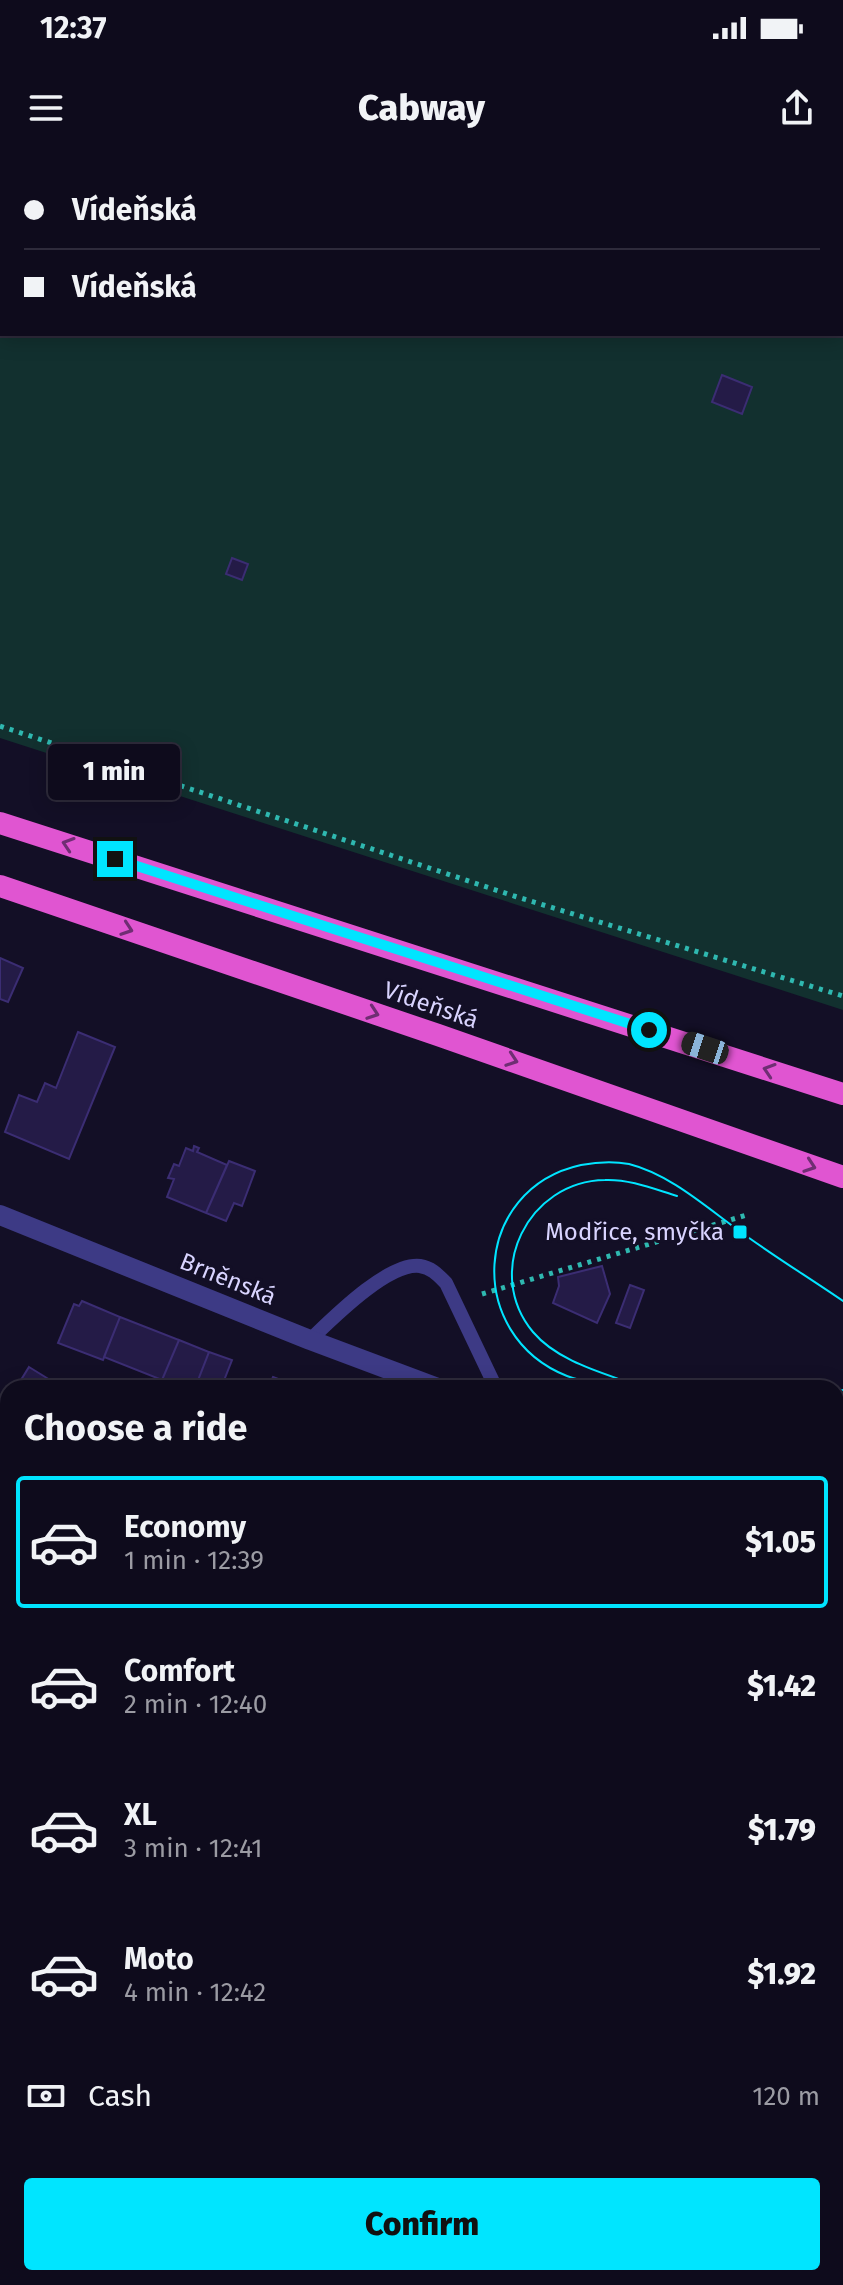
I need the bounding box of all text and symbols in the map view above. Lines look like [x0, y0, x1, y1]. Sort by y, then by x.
text: 12:37 [40, 10, 107, 46]
icon: menu [24, 86, 68, 130]
text: Cabway [358, 86, 485, 130]
icon: share [775, 86, 819, 130]
text: Vídeňská [72, 192, 197, 228]
text: Vídeňská [72, 269, 197, 305]
callout: 1 min [49, 743, 181, 799]
text: 1 min [83, 756, 145, 787]
one-way arrow [62, 837, 76, 853]
route end [97, 841, 133, 877]
one-way arrow [119, 920, 133, 936]
street label: Vídeňská [380, 976, 482, 1034]
one-way arrow [366, 1003, 380, 1019]
route start [631, 1012, 667, 1048]
car [678, 1029, 732, 1067]
one-way arrow [504, 1051, 518, 1067]
one-way arrow [763, 1063, 777, 1079]
one-way arrow [802, 1156, 816, 1172]
place label: Modřice, smyčka [545, 1218, 724, 1246]
marker: Modřice, smyčka [731, 1223, 749, 1241]
street label: Brněnská [176, 1247, 280, 1311]
text: Choose a ride [24, 1406, 247, 1450]
icon: car [28, 1506, 100, 1578]
text: Economy [124, 1509, 246, 1545]
text: $1.05 [745, 1524, 816, 1560]
text: 1 min · 12:39 [124, 1545, 264, 1576]
icon: car [28, 1650, 100, 1722]
text: Comfort [124, 1653, 235, 1689]
text: $1.42 [747, 1668, 816, 1704]
text: 2 min · 12:40 [124, 1689, 267, 1720]
icon: car [28, 1794, 100, 1866]
text: XL [124, 1797, 157, 1833]
text: $1.79 [748, 1812, 816, 1848]
text: 3 min · 12:41 [124, 1833, 263, 1864]
icon: car [28, 1938, 100, 2010]
text: Moto [124, 1941, 194, 1977]
text: $1.92 [748, 1956, 816, 1992]
text: 4 min · 12:42 [124, 1977, 266, 2008]
icon: cash [24, 2074, 68, 2118]
text: Cash [88, 2078, 152, 2114]
text: 120 m [752, 2081, 820, 2112]
button: Confirm [24, 2178, 820, 2270]

